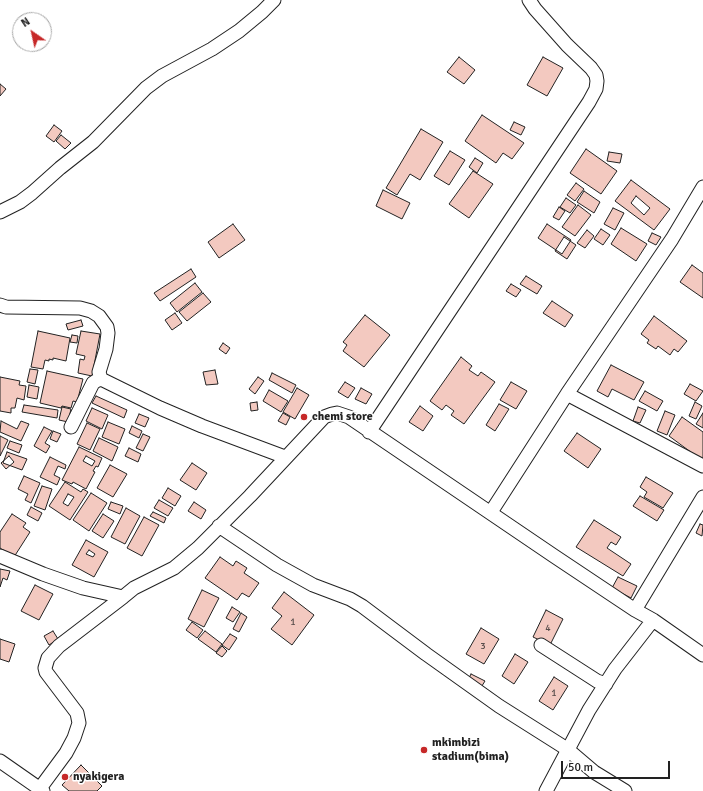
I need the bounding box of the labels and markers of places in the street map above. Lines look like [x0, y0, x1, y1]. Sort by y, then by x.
place label: chemi store [312, 410, 373, 424]
marker: chemi store [299, 412, 309, 422]
place label: mkimbizi stadium(bima) [432, 736, 509, 764]
marker: mkimbizi stadium(bima) [419, 745, 429, 755]
place label: nyakigera [73, 770, 124, 784]
marker: nyakigera [60, 772, 70, 782]

